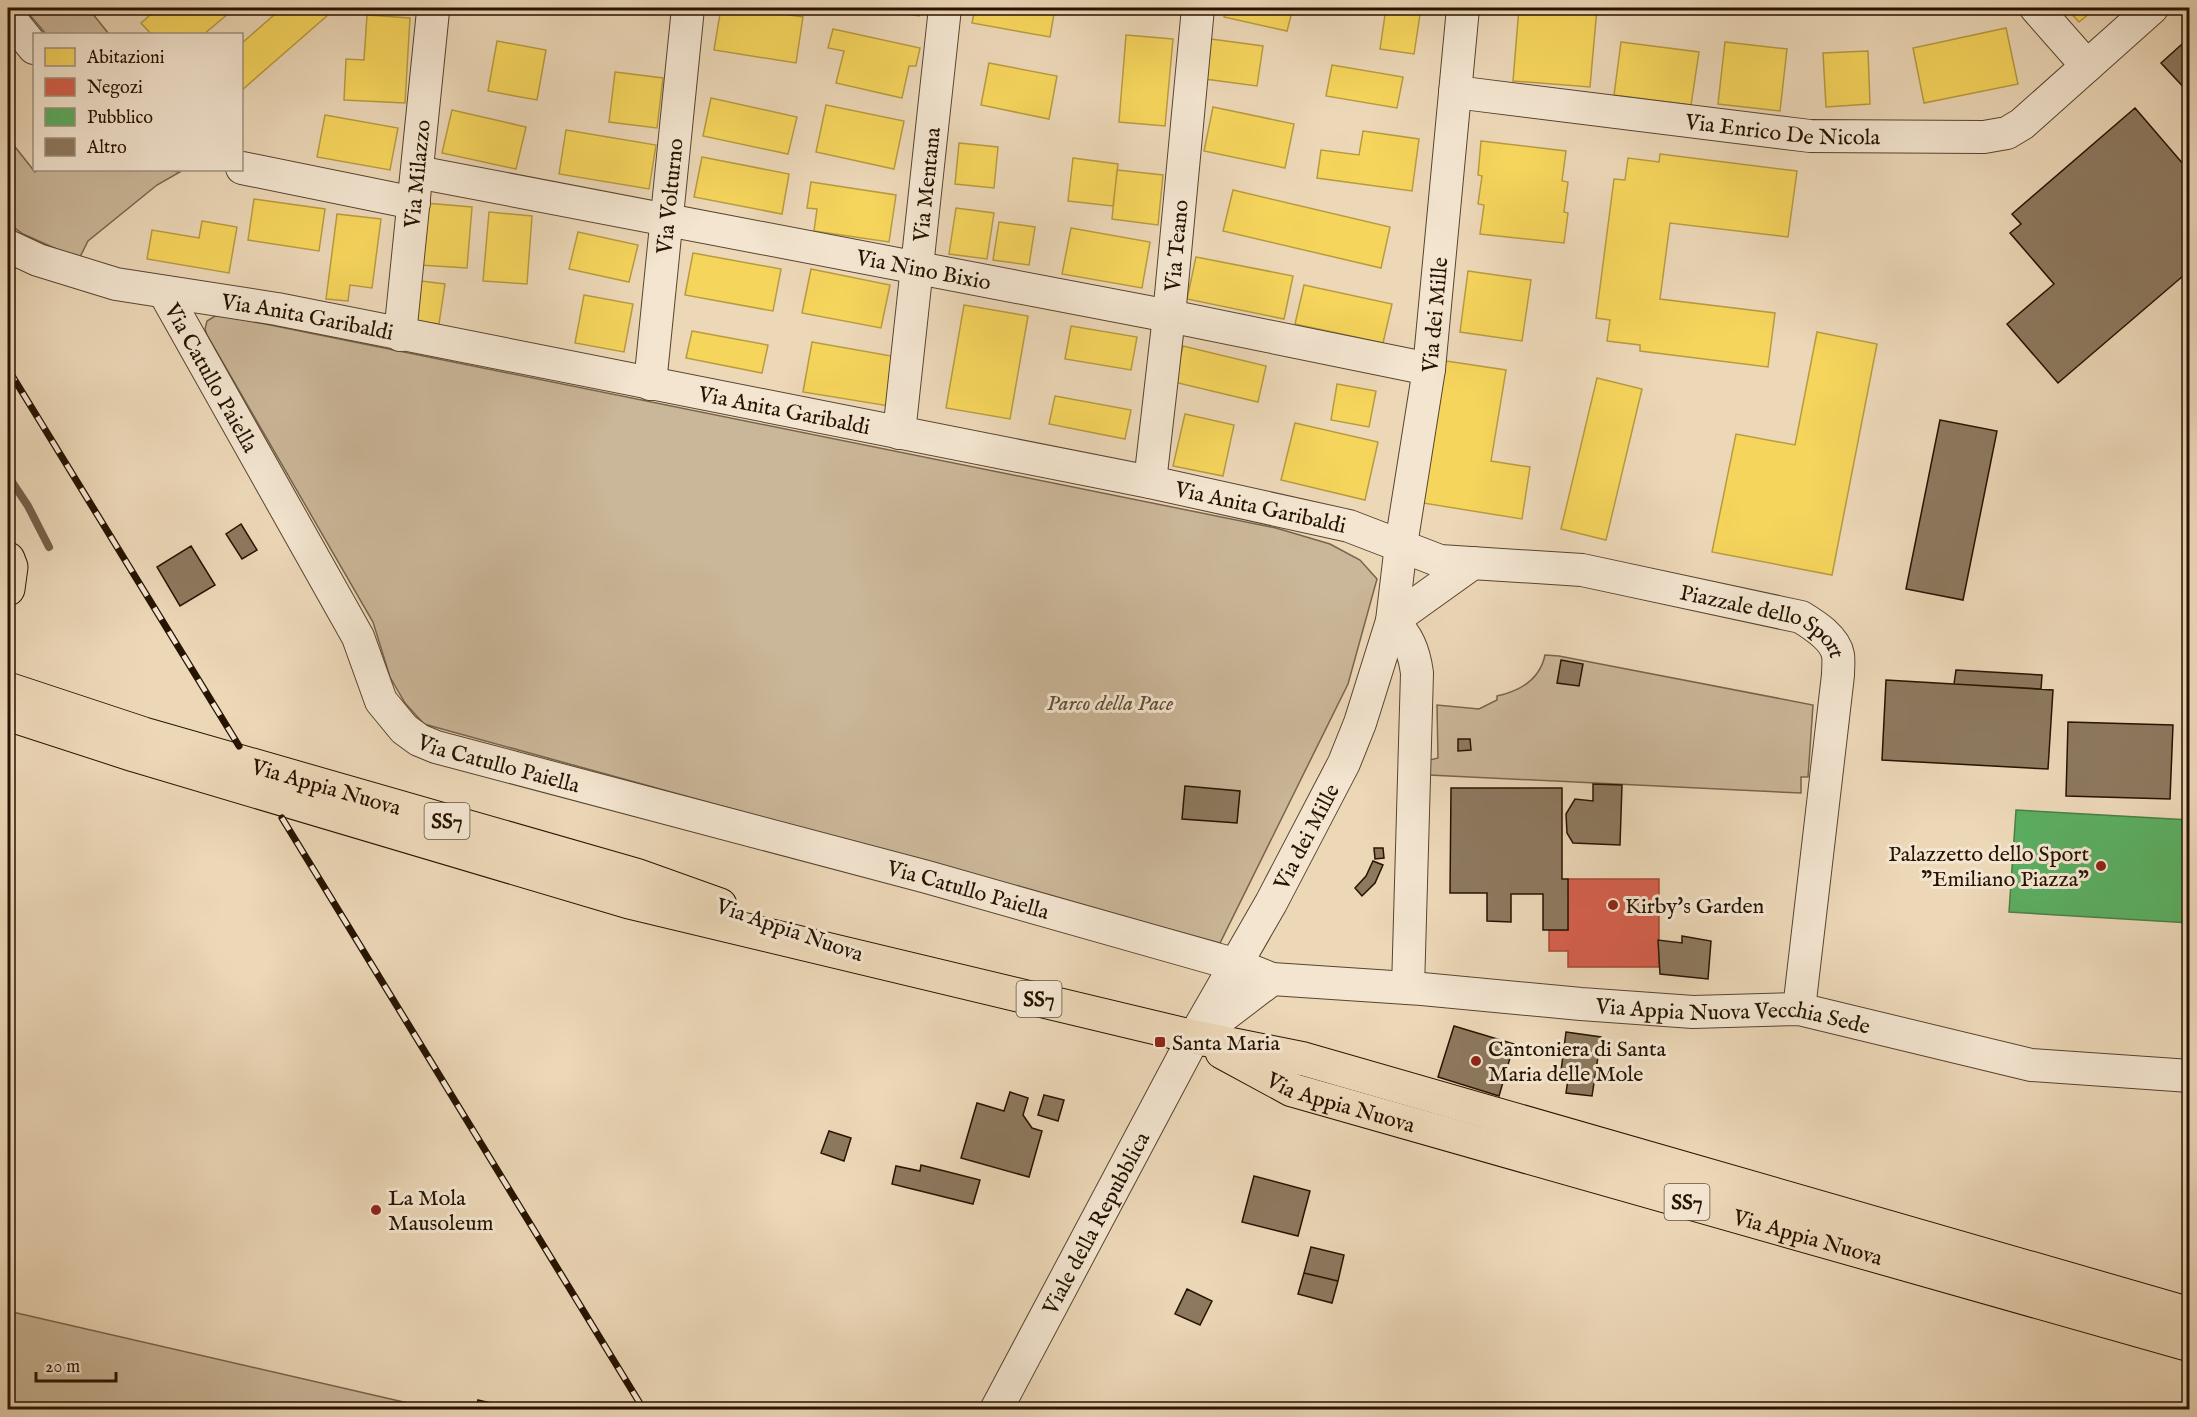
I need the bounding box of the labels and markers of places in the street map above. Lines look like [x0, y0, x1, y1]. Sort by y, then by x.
place label: Palazzetto dello Sport "Emiliano Piazza" [1888, 841, 2089, 894]
marker: Palazzetto dello Sport "Emiliano Piazza" [2094, 859, 2108, 873]
place label: Kirby's Garden [1625, 893, 1765, 921]
marker: Kirby's Garden [1606, 898, 1620, 912]
place label: Santa Maria [1172, 1030, 1280, 1058]
marker: Santa Maria [1153, 1035, 1167, 1049]
place label: Cantoniera di Santa Maria delle Mole [1488, 1036, 1667, 1089]
marker: Cantoniera di Santa Maria delle Mole [1469, 1054, 1483, 1068]
place label: La Mola Mausoleum [388, 1185, 494, 1238]
marker: La Mola Mausoleum [369, 1203, 383, 1217]

